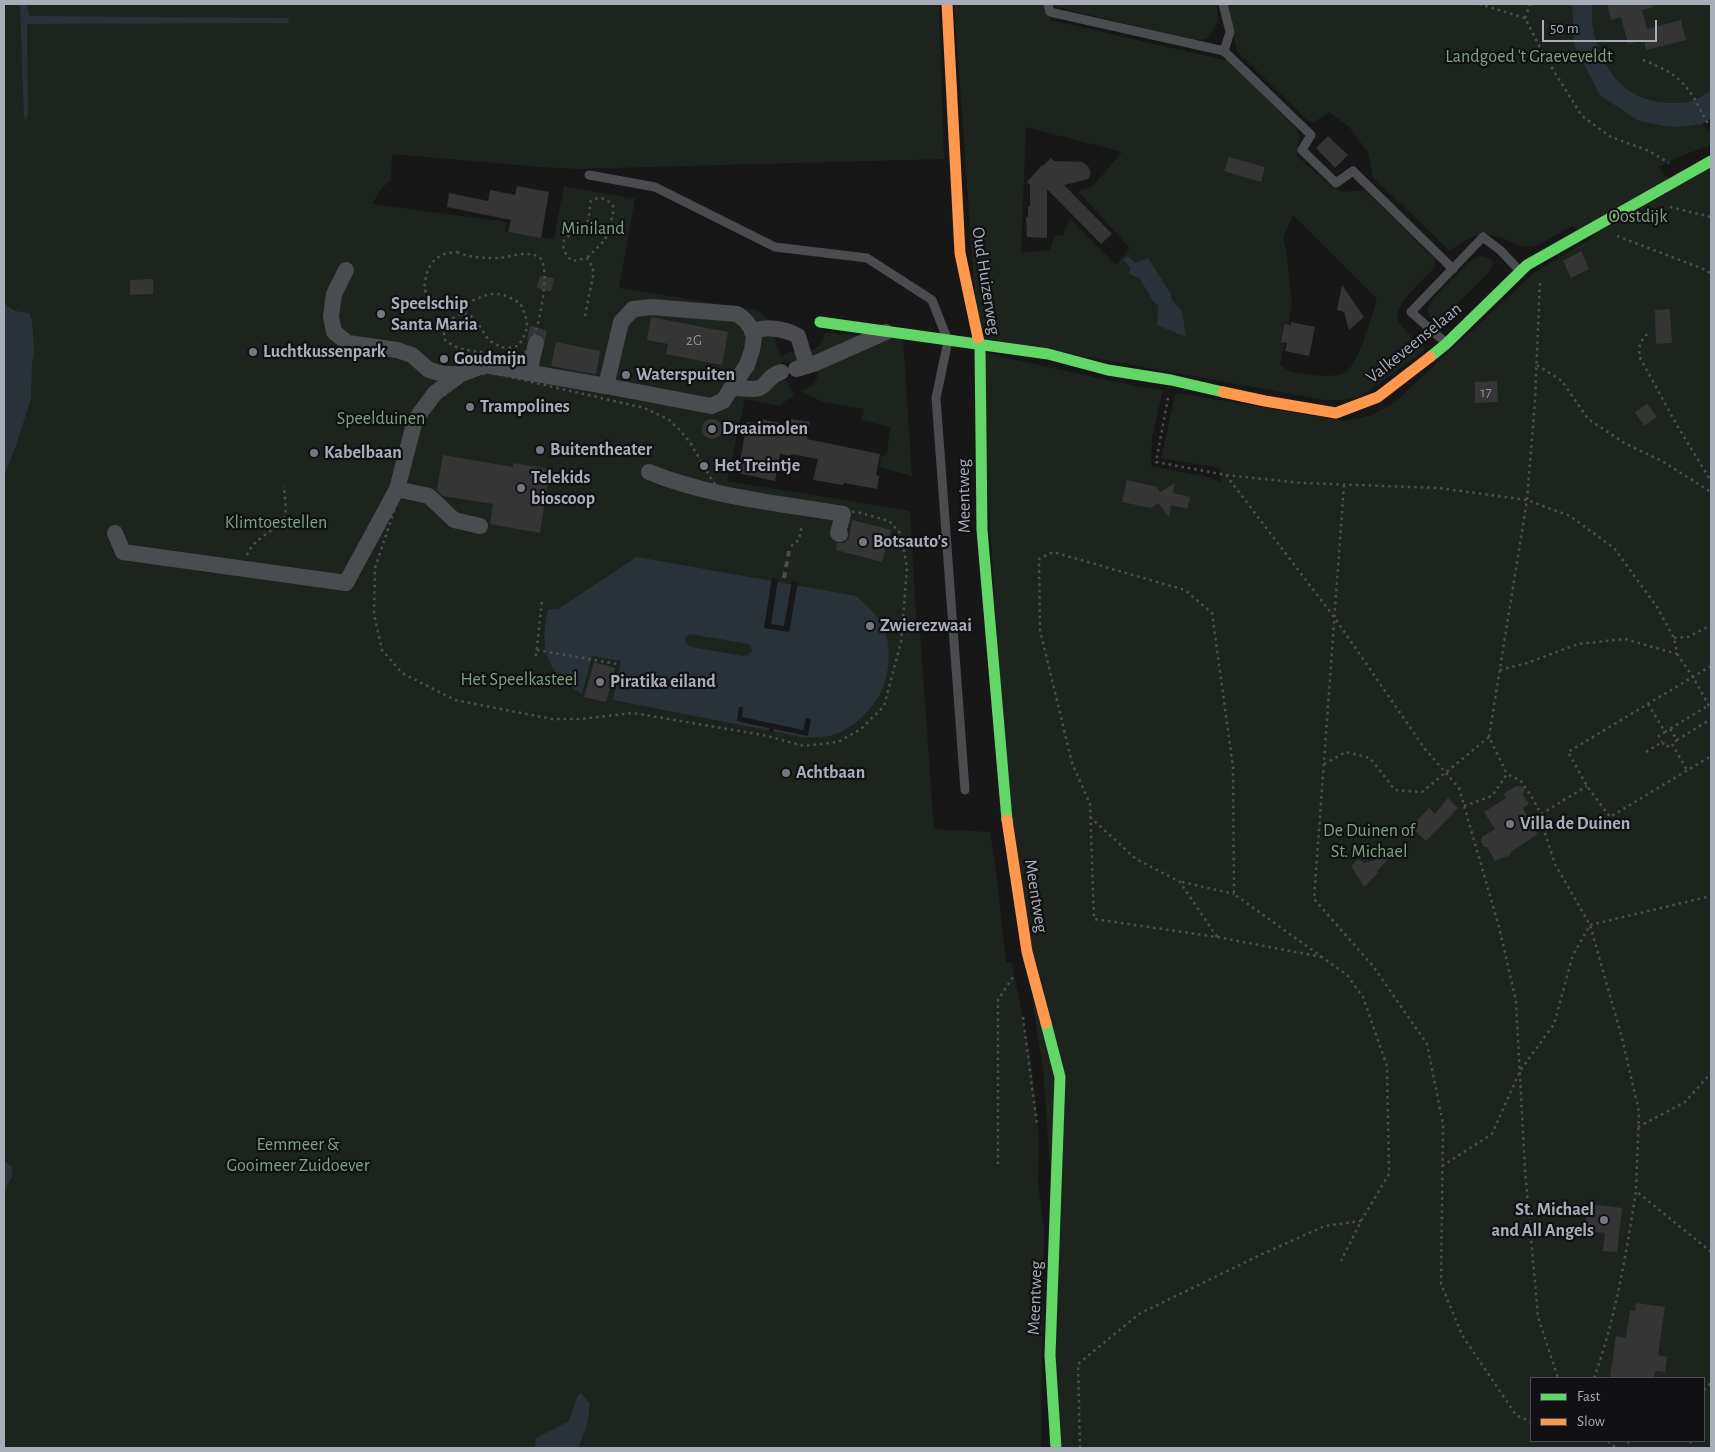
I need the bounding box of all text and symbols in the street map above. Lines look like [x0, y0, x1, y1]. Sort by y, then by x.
scale bar [1545, 10, 1660, 42]
text: 50 m [1550, 21, 1579, 36]
park label: Landgoed 't Graeveveldt [1445, 46, 1613, 68]
park label: Oostdijk [1608, 206, 1668, 228]
park label: Miniland [561, 218, 625, 240]
street label: Oud Huizerweg [967, 226, 1005, 336]
place label: Speelschip Santa Maria [391, 293, 478, 336]
street label: Valkeveenselaan [1362, 298, 1466, 388]
marker: Speelschip Santa Maria [375, 308, 387, 320]
house number: 2G [686, 331, 702, 349]
place label: Luchtkussenpark [263, 341, 386, 363]
marker: Luchtkussenpark [247, 346, 259, 358]
place label: Goudmijn [454, 348, 526, 370]
marker: Goudmijn [438, 353, 450, 365]
place label: Waterspuiten [636, 364, 735, 386]
marker: Waterspuiten [620, 369, 632, 381]
house number: 17 [1480, 383, 1492, 401]
place label: Trampolines [480, 396, 570, 418]
marker: Trampolines [464, 401, 476, 413]
park label: Speelduinen [337, 408, 425, 430]
place label: Draaimolen [722, 418, 808, 440]
marker: Draaimolen [706, 423, 718, 435]
place label: Buitentheater [550, 439, 652, 461]
place label: Kabelbaan [324, 442, 402, 464]
marker: Buitentheater [534, 444, 546, 456]
marker: Kabelbaan [308, 447, 320, 459]
place label: Het Treintje [714, 455, 800, 477]
street label: Meentweg [953, 459, 975, 533]
marker: Het Treintje [698, 460, 710, 472]
place label: Telekids bioscoop [531, 467, 595, 509]
marker: Telekids bioscoop [515, 482, 527, 494]
park label: Klimtoestellen [225, 512, 327, 534]
place label: Botsauto's [873, 531, 948, 553]
marker: Botsauto's [857, 536, 869, 548]
place label: Zwierezwaai [880, 615, 972, 637]
marker: Zwierezwaai [864, 620, 876, 632]
park label: Het Speelkasteel [460, 669, 578, 691]
place label: Piratika eiland [610, 671, 716, 693]
marker: Piratika eiland [594, 676, 606, 688]
place label: Achtbaan [796, 762, 865, 784]
marker: Achtbaan [780, 767, 792, 779]
place label: Villa de Duinen [1520, 813, 1630, 835]
marker: Villa de Duinen [1504, 818, 1516, 830]
park label: De Duinen of St. Michael [1323, 820, 1415, 862]
street label: Meentweg [1020, 858, 1052, 934]
park label: Eemmeer & Gooimeer Zuidoever [227, 1134, 369, 1176]
place label: St. Michael and All Angels [1491, 1199, 1594, 1242]
marker: St. Michael and All Angels [1598, 1214, 1610, 1226]
street label: Meentweg [1023, 1261, 1047, 1335]
legend [1530, 1377, 1705, 1442]
text: Fast [1577, 1389, 1600, 1404]
text: Slow [1577, 1414, 1605, 1429]

